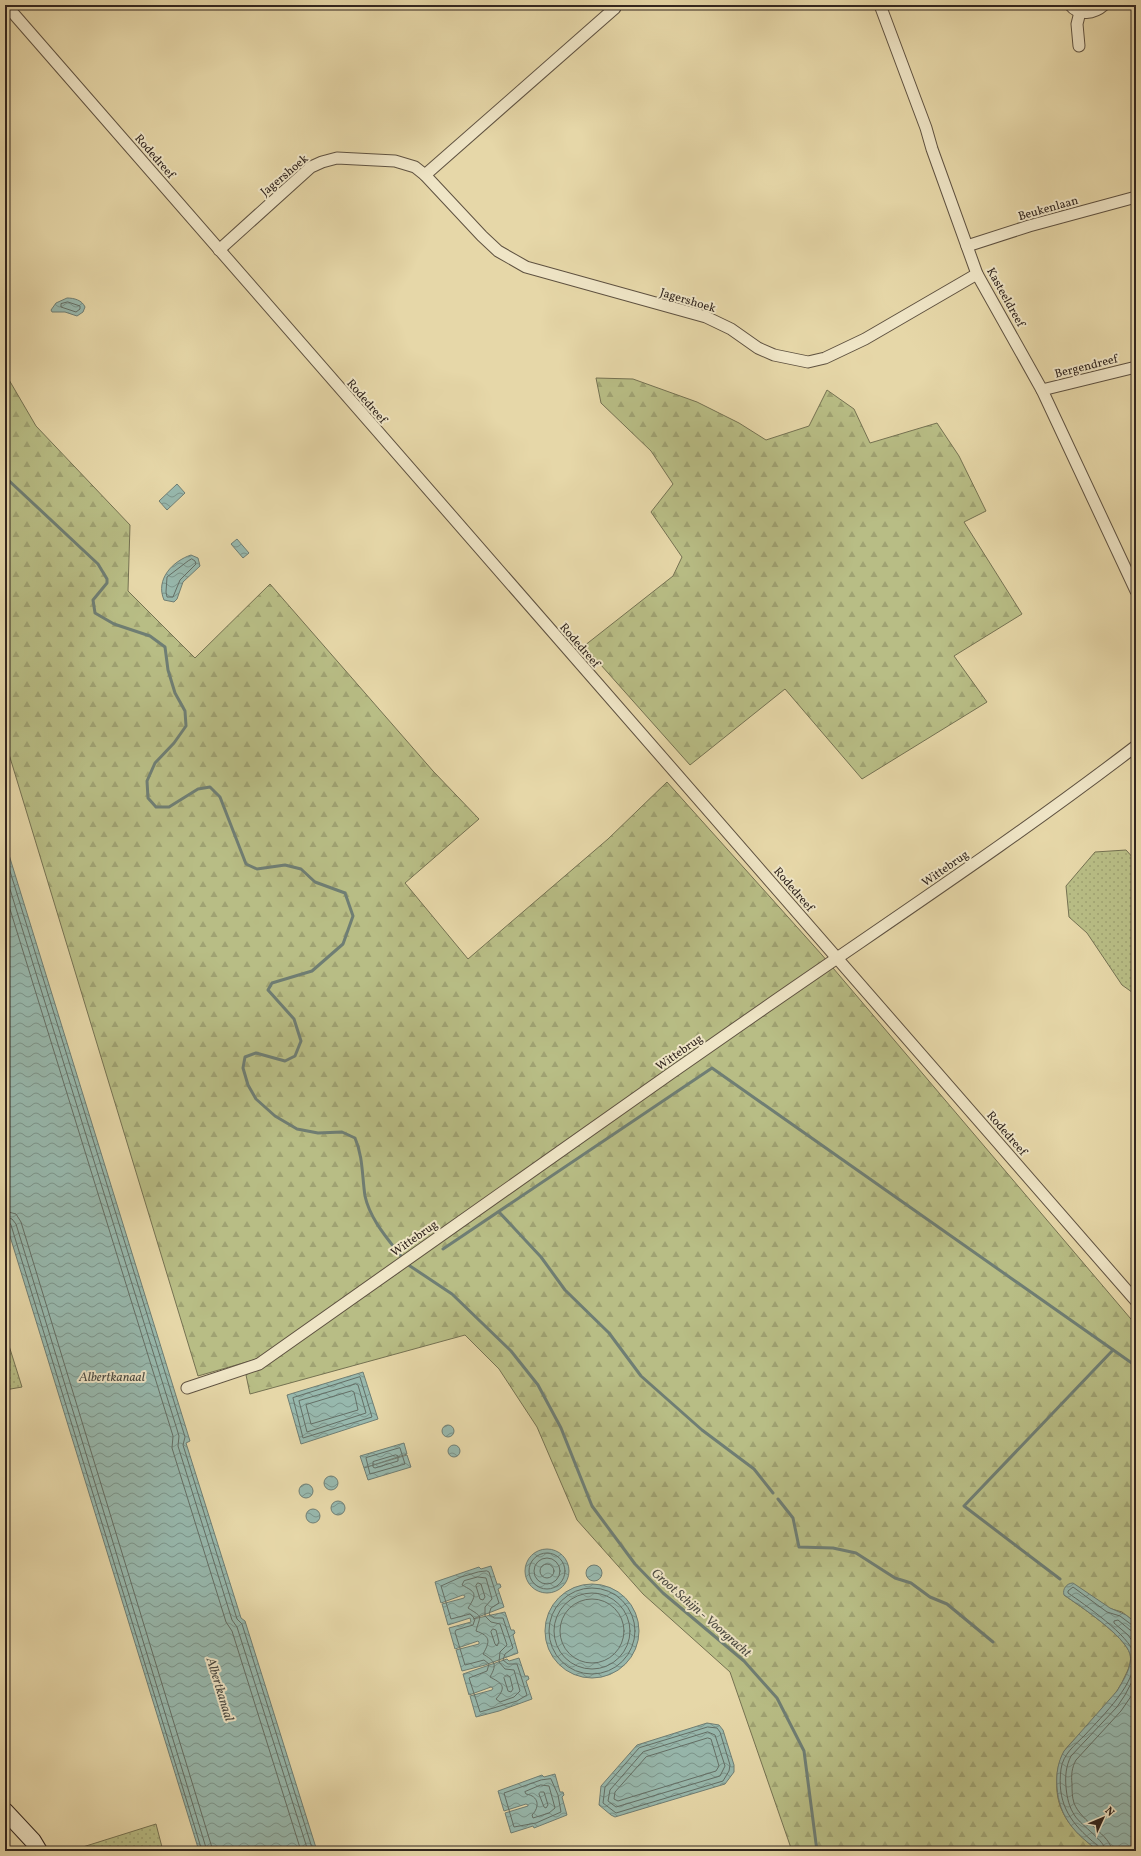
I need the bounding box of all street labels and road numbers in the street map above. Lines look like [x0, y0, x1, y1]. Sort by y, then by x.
street label: Rodedreef [130, 131, 179, 184]
street label: Jagershoek [257, 151, 312, 200]
street label: Beukenlaan [1016, 193, 1080, 225]
street label: Kasteeldreef [982, 265, 1029, 332]
street label: Jagershoek [658, 285, 718, 317]
street label: Bergendreef [1053, 351, 1121, 383]
street label: Rodedreef [342, 376, 391, 429]
street label: Rodedreef [555, 620, 604, 673]
street label: Wittebrug [919, 847, 972, 891]
street label: Rodedreef [769, 864, 818, 917]
street label: Wittebrug [653, 1031, 706, 1075]
street label: Rodedreef [982, 1108, 1031, 1161]
street label: Wittebrug [388, 1217, 441, 1261]

